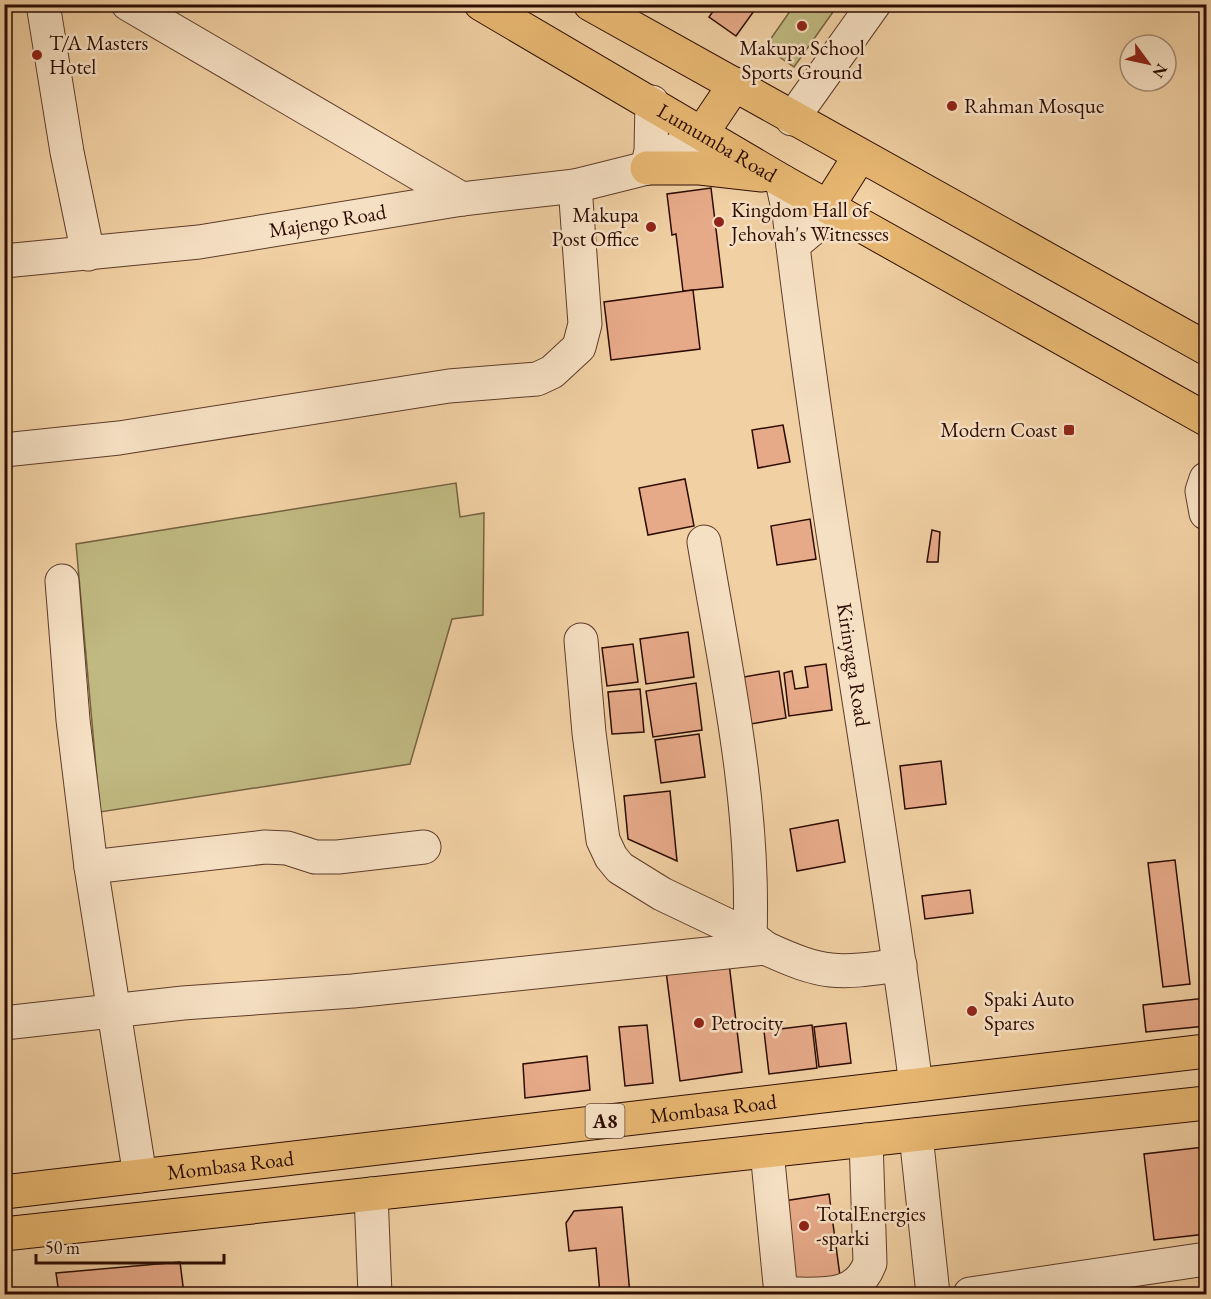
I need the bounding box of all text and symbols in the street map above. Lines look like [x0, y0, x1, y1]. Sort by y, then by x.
marker: Makupa School Sports Ground [795, 19, 809, 33]
place label: T/A Masters Hotel [49, 29, 148, 80]
north arrow [1118, 33, 1178, 93]
place label: Makupa School Sports Ground [739, 34, 865, 85]
marker: T/A Masters Hotel [30, 48, 44, 62]
text: N [1148, 60, 1172, 82]
place label: Rahman Mosque [964, 92, 1104, 119]
street label: Lumumba Road [653, 97, 782, 188]
marker: Rahman Mosque [945, 99, 959, 113]
place label: Kingdom Hall of Jehovah's Witnesses [729, 196, 889, 247]
street label: Majengo Road [267, 198, 388, 243]
place label: Makupa Post Office [552, 201, 640, 252]
marker: Kingdom Hall of Jehovah's Witnesses [712, 215, 726, 229]
marker: Makupa Post Office [644, 220, 658, 234]
place label: Modern Coast [940, 416, 1057, 443]
marker: Modern Coast [1062, 423, 1076, 437]
street label: Kirinyaga Road [831, 601, 877, 729]
place label: Spaki Auto Spares [984, 985, 1074, 1036]
marker: Spaki Auto Spares [965, 1004, 979, 1018]
place label: Petrocity [711, 1009, 784, 1036]
marker: Petrocity [692, 1016, 706, 1030]
street label: Mombasa Road [648, 1087, 778, 1129]
road number: A8 [586, 1104, 624, 1138]
street label: Mombasa Road [166, 1144, 296, 1186]
place label: TotalEnergies -sparki [816, 1200, 926, 1251]
marker: TotalEnergies -sparki [797, 1219, 811, 1233]
scale bar [36, 1227, 224, 1265]
text: 50 m [45, 1236, 80, 1259]

